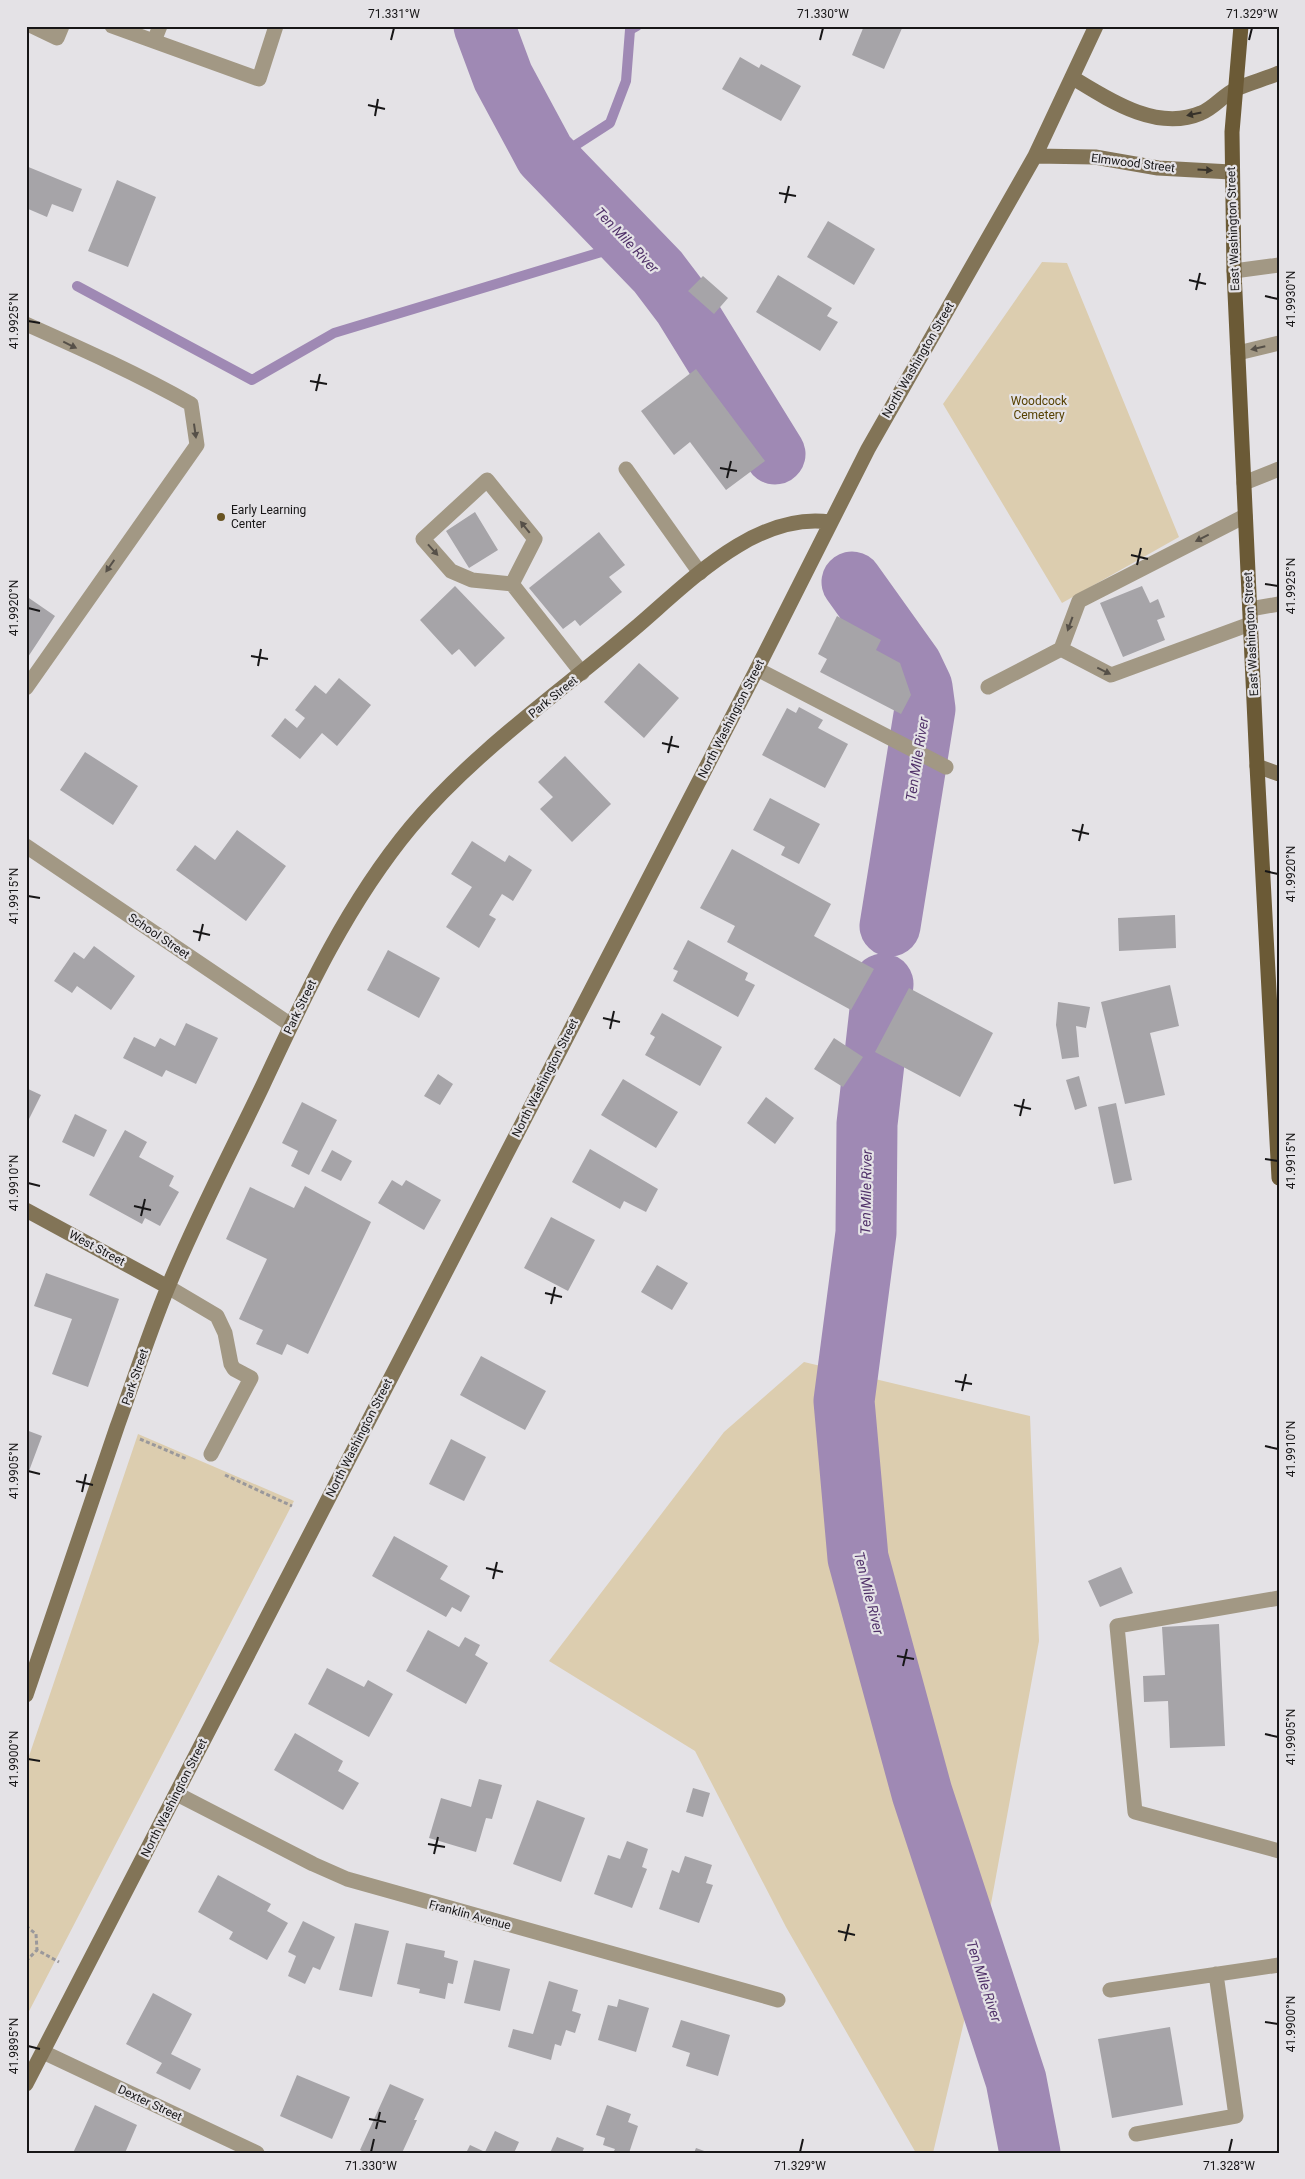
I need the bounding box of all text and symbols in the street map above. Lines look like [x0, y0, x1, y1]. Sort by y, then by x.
text: 71.331°W [368, 7, 420, 21]
text: 71.330°W [797, 7, 849, 21]
text: 71.329°W [1226, 7, 1278, 21]
one-way arrow [1186, 110, 1201, 118]
street label: Elmwood Street [1090, 151, 1176, 175]
one-way arrow [1197, 167, 1213, 175]
street label: East Washington Street [1224, 167, 1242, 291]
water label: Ten Mile River [592, 204, 662, 276]
text: 41.9930°N [1284, 271, 1298, 327]
text: 41.9925°N [7, 293, 21, 349]
street label: North Washington Street [879, 300, 957, 420]
one-way arrow [63, 341, 77, 349]
one-way arrow [1251, 344, 1266, 352]
park label: Woodcock Cemetery [1011, 394, 1068, 422]
one-way arrow [191, 424, 199, 440]
place label: Early Learning Center [231, 503, 306, 531]
marker: Early Learning Center [215, 511, 227, 523]
one-way arrow [520, 521, 531, 534]
one-way arrow [1195, 534, 1209, 542]
one-way arrow [427, 544, 438, 557]
text: 41.9925°N [1284, 558, 1298, 614]
one-way arrow [105, 559, 115, 573]
street label: East Washington Street [1241, 571, 1261, 696]
text: 41.9920°N [7, 580, 21, 636]
one-way arrow [1066, 616, 1073, 631]
street label: North Washington Street [695, 657, 767, 781]
one-way arrow [1097, 667, 1111, 675]
street label: Park Street [526, 673, 580, 721]
water label: Ten Mile River [902, 716, 932, 802]
text: 41.9920°N [1284, 846, 1298, 902]
text: 41.9915°N [7, 868, 21, 924]
street label: School Street [126, 910, 193, 962]
street label: Park Street [281, 977, 319, 1037]
street label: North Washington Street [509, 1016, 581, 1140]
text: 41.9915°N [1284, 1133, 1298, 1189]
water label: Ten Mile River [857, 1149, 875, 1234]
text: 41.9910°N [7, 1155, 21, 1211]
street label: West Street [67, 1227, 128, 1269]
street label: Park Street [119, 1347, 151, 1407]
street label: North Washington Street [323, 1376, 395, 1500]
text: 41.9910°N [1284, 1421, 1298, 1477]
text: 41.9905°N [7, 1443, 21, 1499]
water label: Ten Mile River [851, 1550, 887, 1636]
text: 41.9905°N [1284, 1709, 1298, 1765]
text: 41.9900°N [7, 1731, 21, 1787]
street label: North Washington Street [138, 1736, 210, 1860]
street label: Franklin Avenue [428, 1897, 512, 1933]
water label: Ten Mile River [963, 1938, 1005, 2024]
text: 41.9900°N [1284, 1996, 1298, 2052]
text: 41.9895°N [7, 2018, 21, 2074]
street label: Dexter Street [116, 2082, 184, 2124]
text: 71.330°W [345, 2159, 397, 2173]
text: 71.329°W [774, 2159, 826, 2173]
text: 71.328°W [1203, 2159, 1255, 2173]

